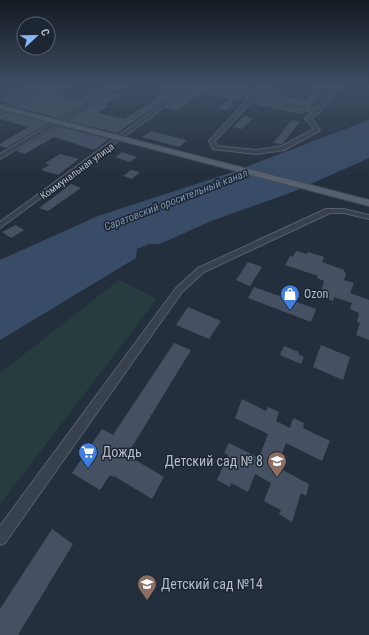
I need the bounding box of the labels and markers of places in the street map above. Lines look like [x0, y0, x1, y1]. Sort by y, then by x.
shop icon: Ozon [279, 283, 301, 311]
place label: Ozon [304, 287, 328, 301]
supermarket icon: Дождь [77, 441, 99, 469]
place label: Дождь [102, 444, 142, 460]
school or university icon: Детский сад № 8 [266, 450, 288, 478]
place label: Детский сад № 8 [165, 453, 263, 469]
school or university icon: Детский сад №14 [136, 573, 158, 601]
place label: Детский сад №14 [161, 576, 263, 592]

